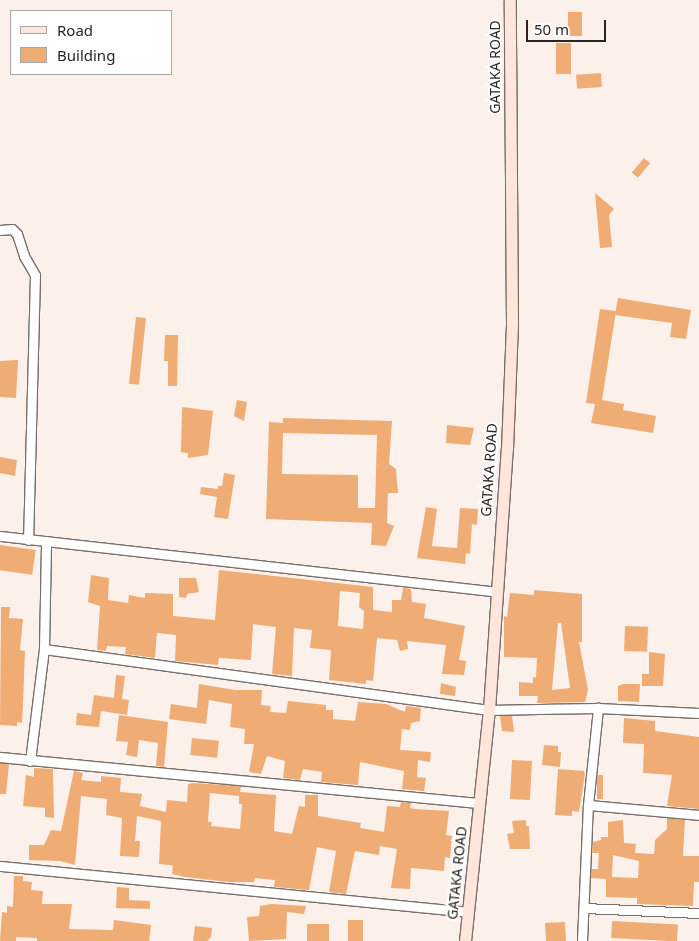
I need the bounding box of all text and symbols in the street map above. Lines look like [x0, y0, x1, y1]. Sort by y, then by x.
legend [10, 10, 172, 75]
scale bar [529, 10, 609, 42]
text: 50 m [534, 19, 569, 39]
text: Road [57, 20, 93, 40]
street label: GATAKA ROAD [487, 20, 503, 114]
text: Building [57, 45, 115, 65]
street label: GATAKA ROAD [477, 423, 501, 517]
street label: GATAKA ROAD [444, 826, 470, 920]

